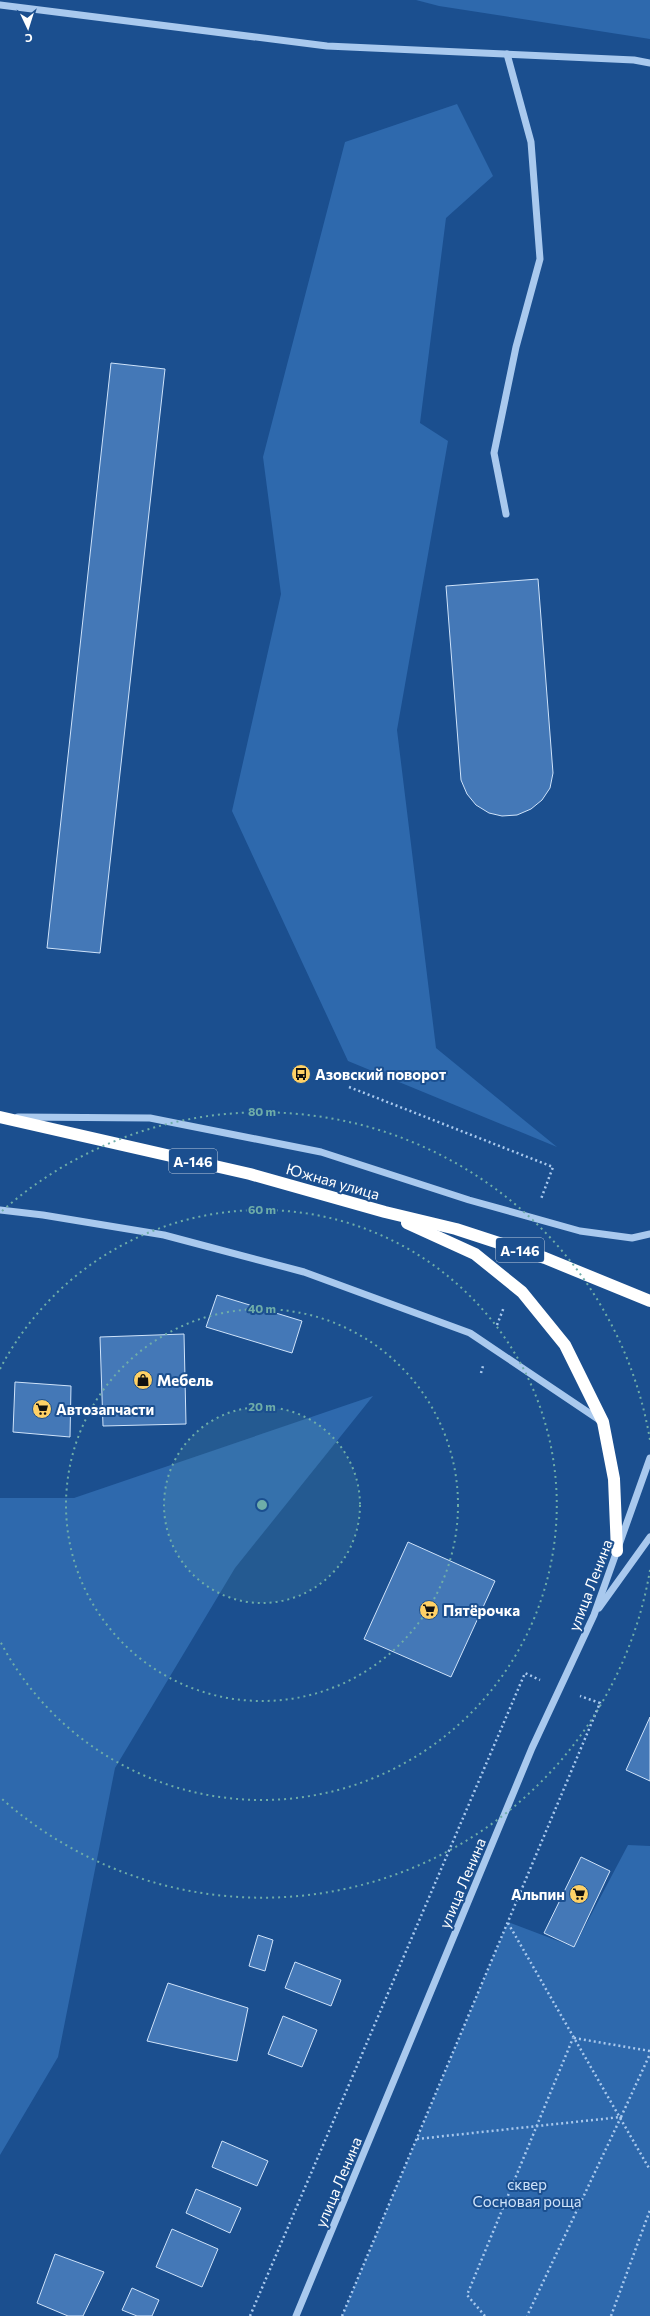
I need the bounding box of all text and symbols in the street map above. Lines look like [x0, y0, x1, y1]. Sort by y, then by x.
north arrow [8, 8, 48, 48]
text: С [24, 32, 33, 45]
bus stop icon: Азовский поворот [290, 1063, 312, 1085]
place label: Азовский поворот [315, 1065, 446, 1083]
text: 80 m [248, 1104, 276, 1118]
road number: А-146 [169, 1149, 217, 1173]
street label: Южная улица [284, 1159, 382, 1203]
text: 60 m [248, 1202, 276, 1216]
road number: А-146 [496, 1238, 544, 1262]
text: 40 m [248, 1301, 276, 1315]
shop icon: Мебель [132, 1369, 154, 1391]
place label: Мебель [157, 1371, 213, 1389]
supermarket icon: Автозапчасти [31, 1398, 53, 1420]
text: 20 m [248, 1399, 276, 1413]
place label: Автозапчасти [56, 1400, 154, 1418]
centre of rings [255, 1498, 269, 1512]
street label: улица Ленина [564, 1537, 616, 1633]
supermarket icon: Пятёрочка [418, 1599, 440, 1621]
place label: Пятёрочка [443, 1601, 520, 1619]
street label: улица Ленина [435, 1835, 489, 1931]
supermarket icon: Альпин [568, 1883, 590, 1905]
place label: Альпин [511, 1885, 565, 1903]
street label: улица Ленина [311, 2134, 365, 2230]
park label: сквер Сосновая роща [473, 2175, 581, 2210]

